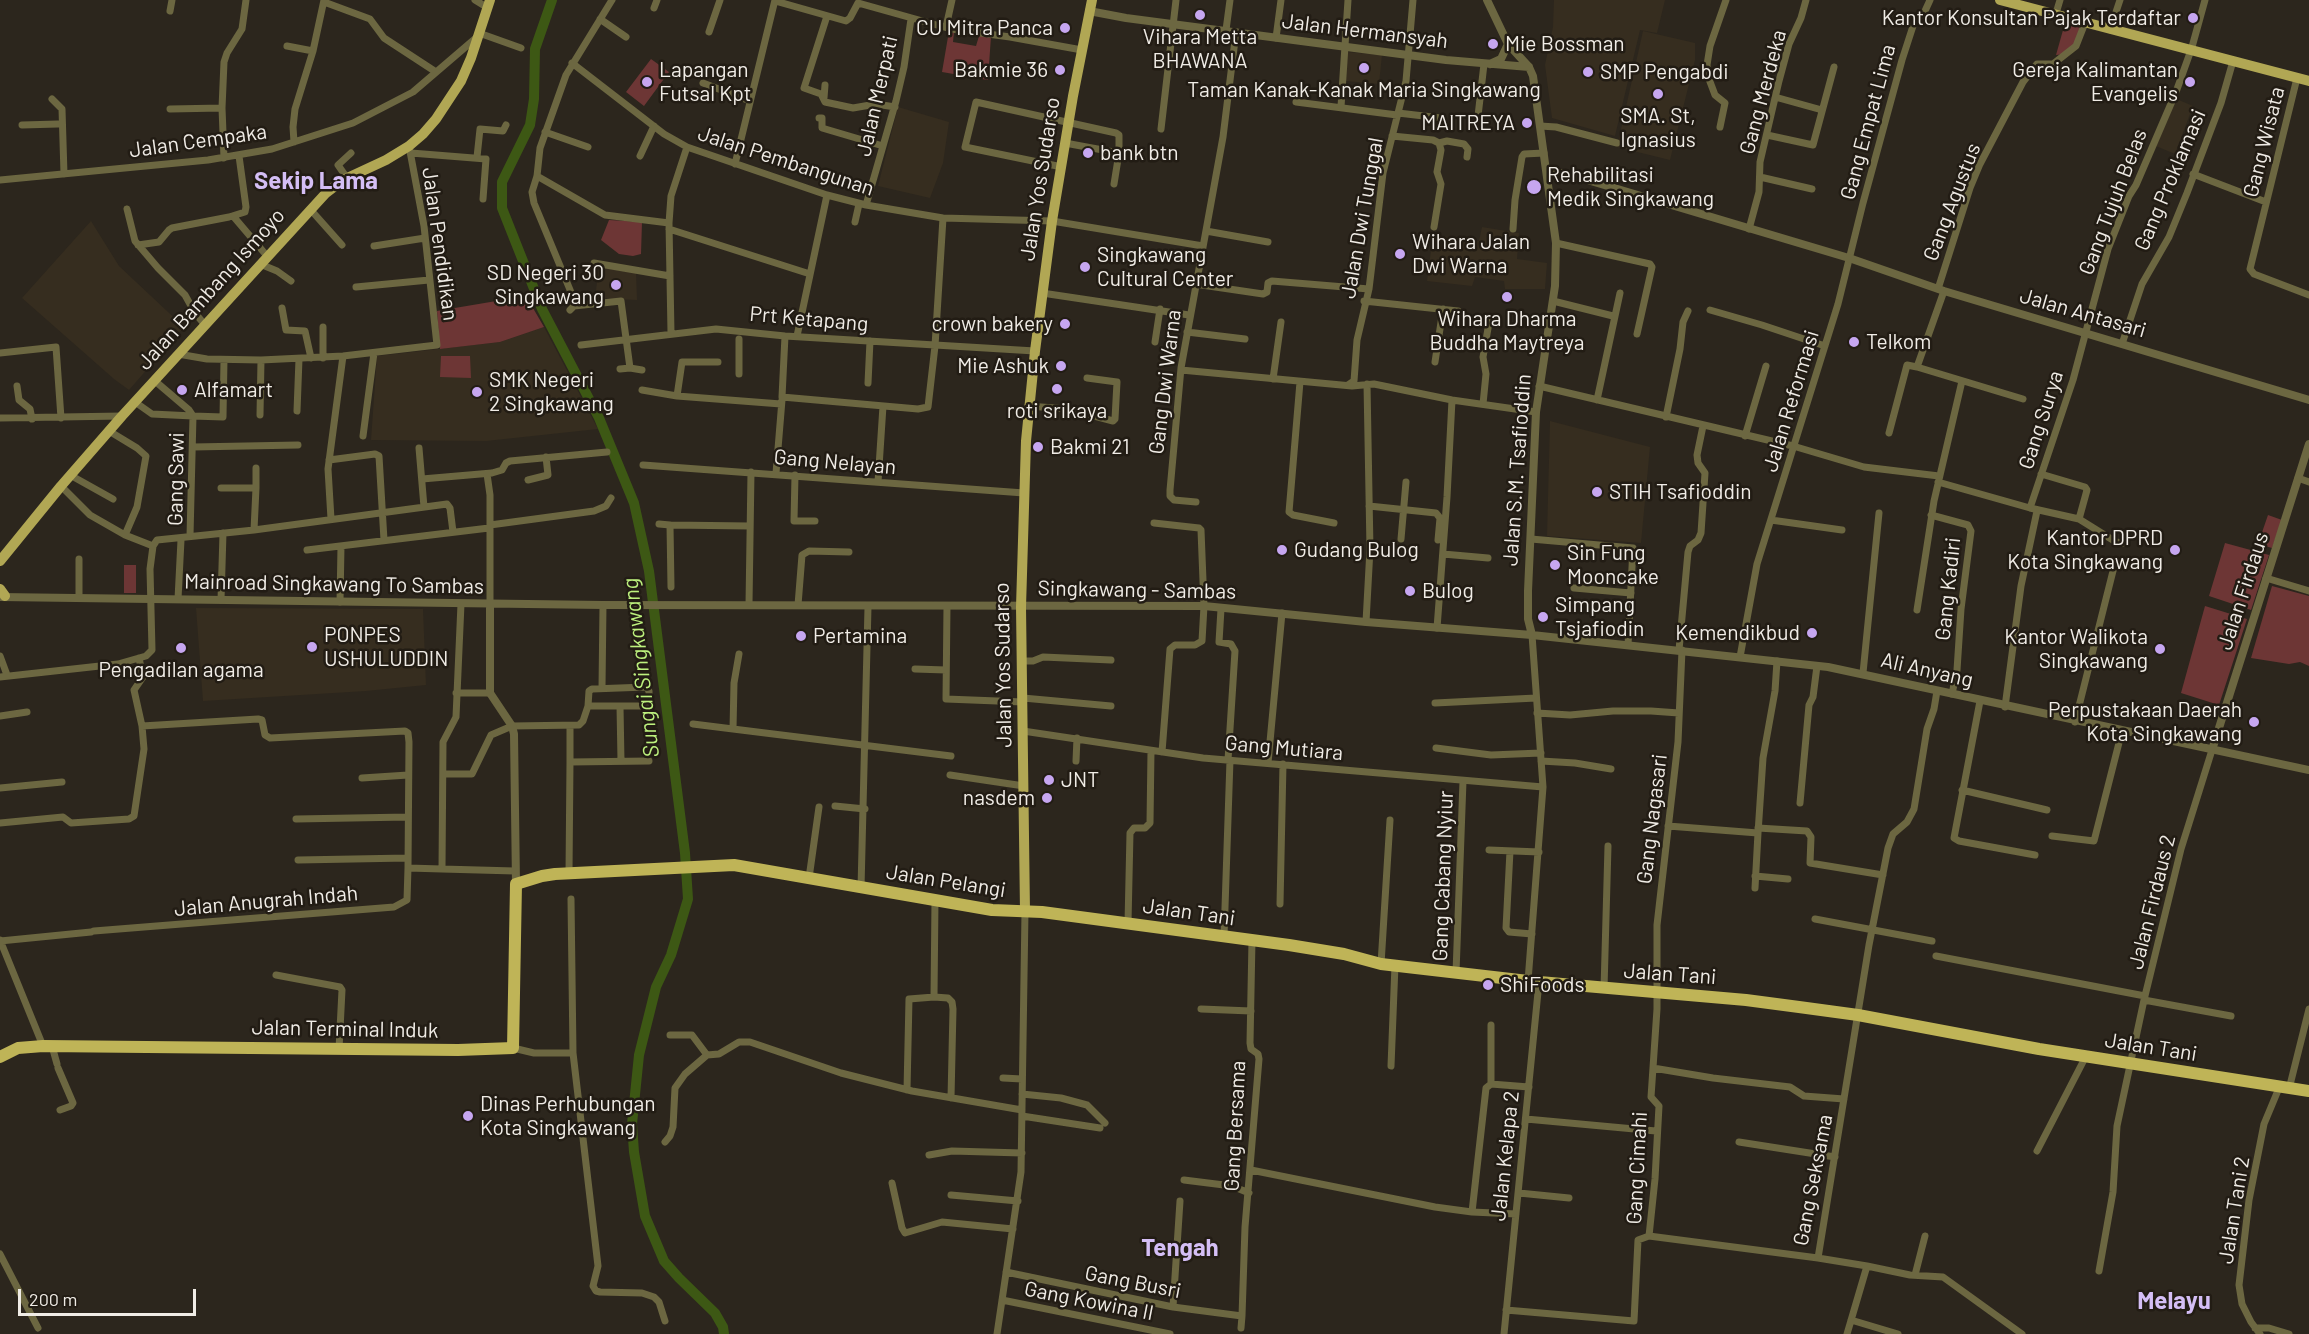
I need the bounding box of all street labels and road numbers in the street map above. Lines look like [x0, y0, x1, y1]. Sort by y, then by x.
street label: Jalan Hermansyah [1281, 8, 1449, 54]
street label: Gang Merdeka [1734, 27, 1792, 157]
street label: Jalan Merpati [851, 33, 903, 159]
street label: Gang Empat Lima [1835, 42, 1901, 202]
street label: Gang Wisata [2238, 84, 2290, 200]
street label: Jalan Yos Sudarso [1015, 95, 1065, 263]
street label: Gang Proklamasi [2129, 105, 2211, 255]
street label: Jalan Cempaka [128, 119, 268, 163]
street label: Jalan Pembangunan [695, 121, 877, 201]
street label: Gang Tujuh Belas [2074, 125, 2152, 279]
street label: Jalan Dwi Tunggal [1335, 135, 1389, 301]
street label: Gang Agustus [1918, 140, 1986, 264]
street label: Jalan Pendidikan [417, 166, 463, 322]
street label: Jalan Bambang Ismoyo [132, 203, 290, 375]
street label: Jalan Antasari [2017, 283, 2149, 343]
street label: Prt Ketapang [749, 301, 869, 337]
street label: Gang Dwi Warna [1144, 308, 1186, 456]
street label: Jalan Reformasi [1757, 327, 1825, 475]
street label: Gang Surya [2013, 368, 2069, 472]
street label: Jalan S.M. Tsafioddin [1498, 373, 1536, 567]
street label: Gang Sawi [163, 432, 189, 526]
street label: Gang Nelayan [773, 444, 897, 480]
street label: Jalan Firdaus [2212, 529, 2274, 653]
street label: Gang Kadiri [1930, 536, 1966, 642]
street label: Mainroad Singkawang To Sambas [184, 569, 484, 599]
street label: Singkawang - Sambas [1038, 576, 1236, 604]
street label: Jalan Yos Sudarso [989, 582, 1017, 748]
street label: Ali Anyang [1878, 647, 1976, 693]
street label: Gang Mutiara [1224, 730, 1344, 766]
street label: Gang Nagasari [1632, 752, 1672, 886]
street label: Gang Cabang Nyiur [1427, 790, 1459, 962]
street label: Jalan Firdaus 2 [2123, 832, 2181, 972]
street label: Jalan Pelangi [884, 859, 1008, 903]
street label: Jalan Anugrah Indah [173, 880, 359, 922]
street label: Jalan Tani [1141, 893, 1237, 931]
street label: Jalan Tani [1623, 958, 1717, 990]
street label: Jalan Terminal Induk [251, 1015, 439, 1043]
street label: Jalan Tani [2103, 1027, 2199, 1067]
street label: Gang Bersama [1219, 1060, 1251, 1192]
street label: Jalan Kelapa 2 [1486, 1090, 1524, 1222]
street label: Gang Cimahi [1621, 1111, 1653, 1225]
street label: Gang Seksama [1788, 1112, 1838, 1248]
street label: Jalan Tani 2 [2213, 1154, 2255, 1266]
street label: Gang Busri [1083, 1260, 1183, 1304]
street label: Gang Kowina II [1022, 1276, 1156, 1326]

